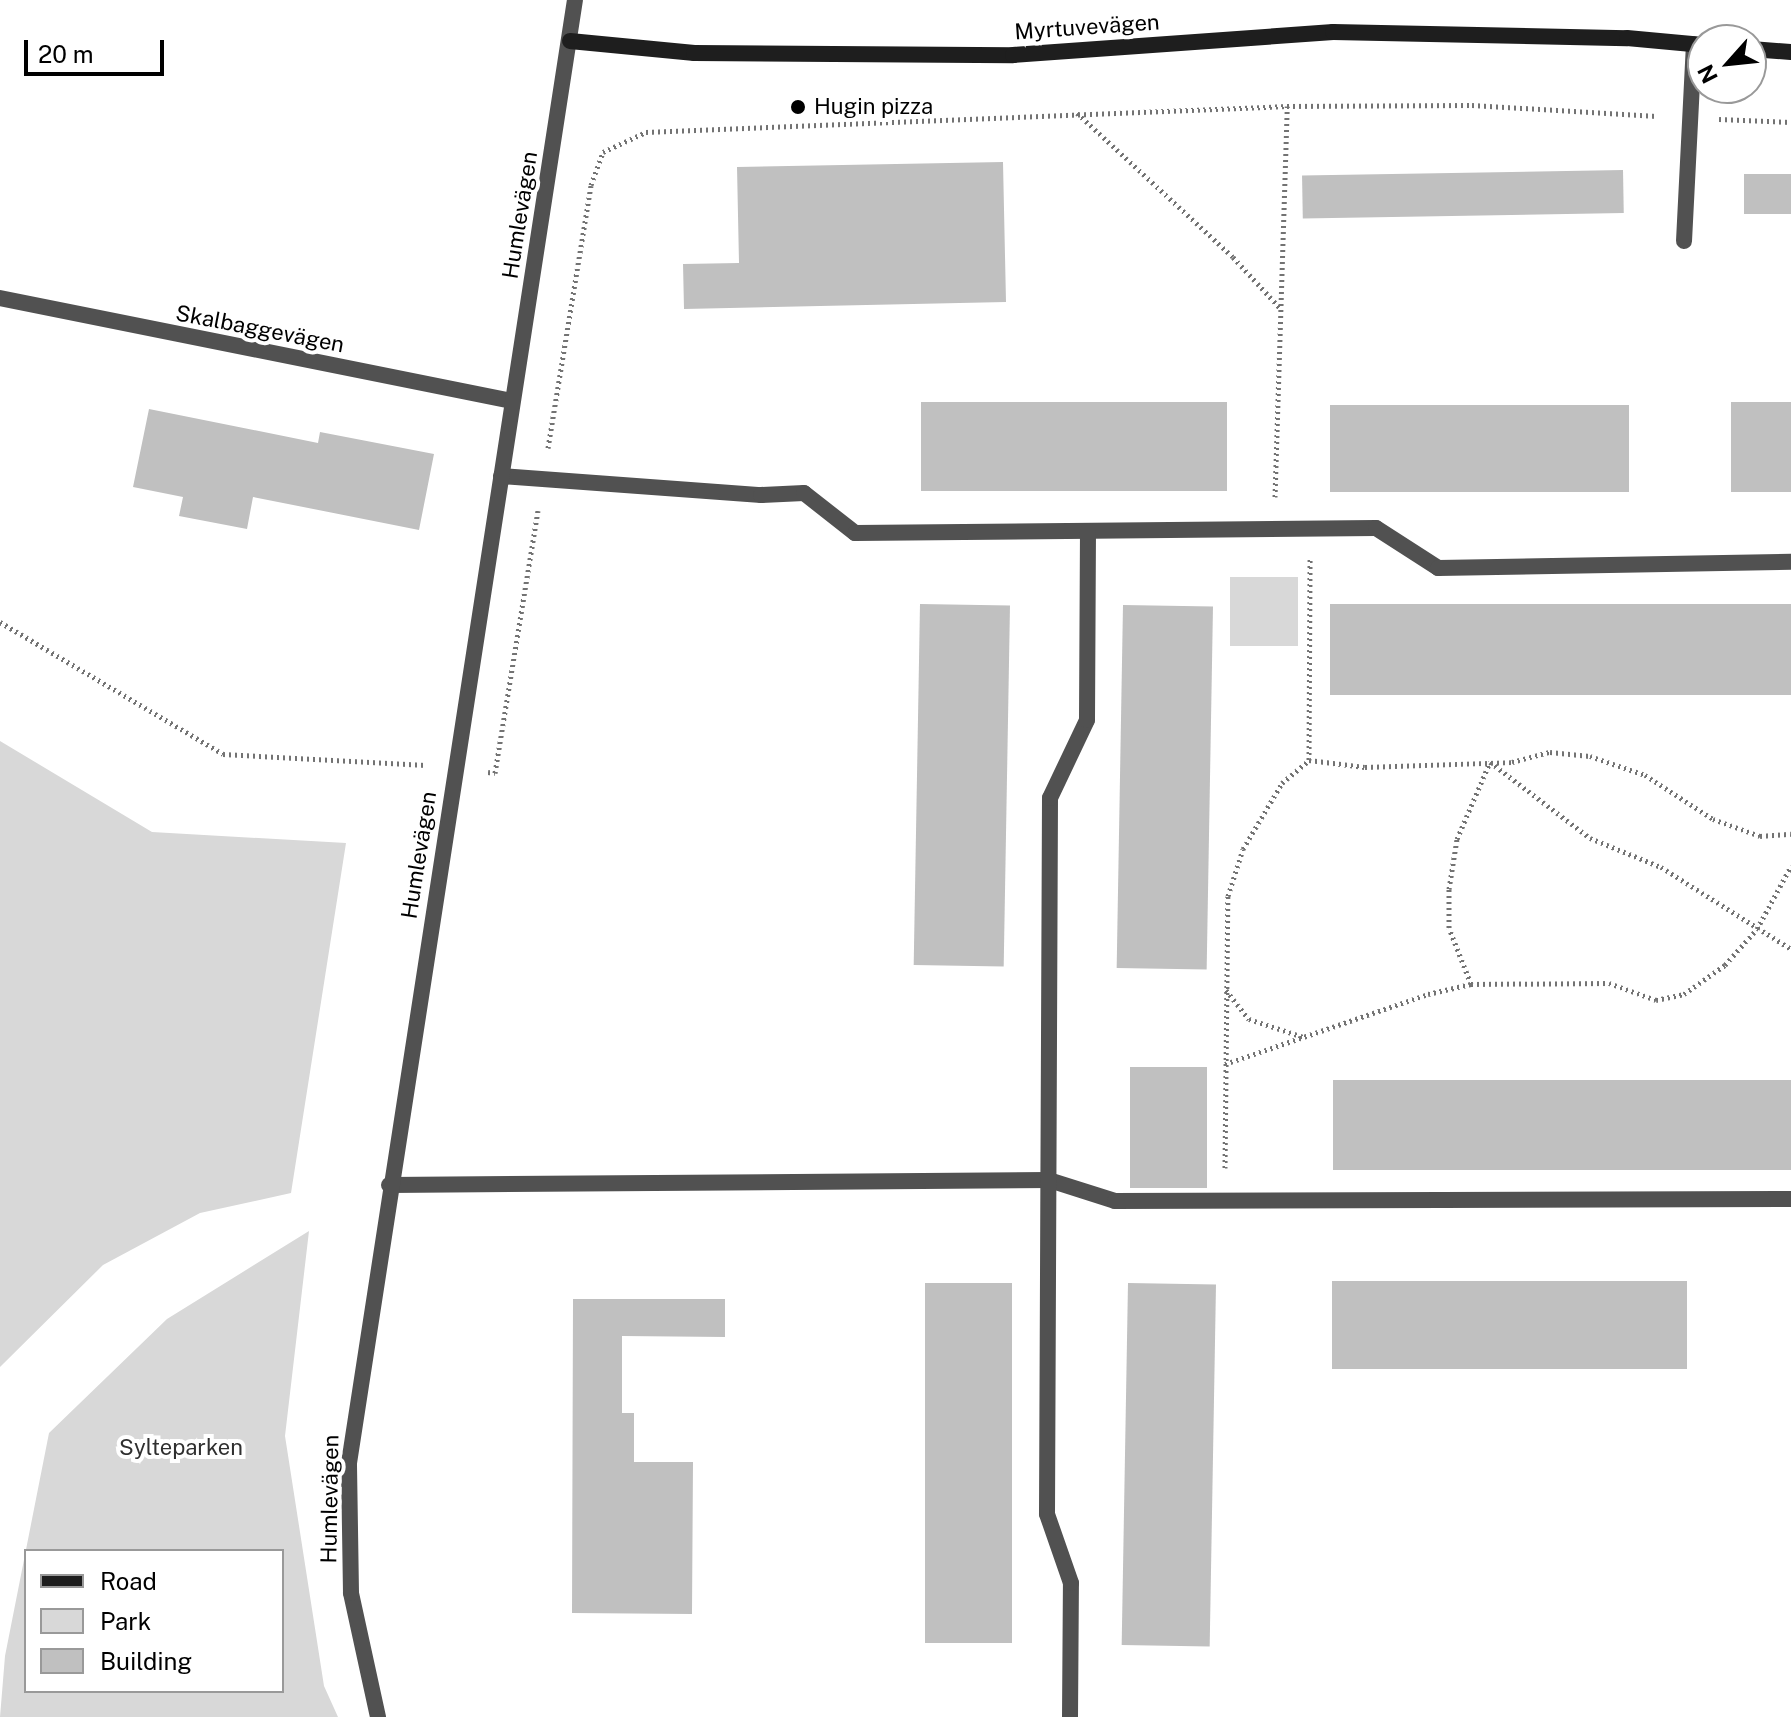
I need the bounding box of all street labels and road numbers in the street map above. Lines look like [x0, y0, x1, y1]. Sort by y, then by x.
street label: Myrtuvevägen [1014, 9, 1160, 45]
street label: Humlevägen [497, 149, 543, 281]
street label: Skalbaggevägen [173, 300, 347, 358]
street label: Humlevägen [396, 789, 442, 921]
street label: Humlevägen [316, 1434, 344, 1564]

